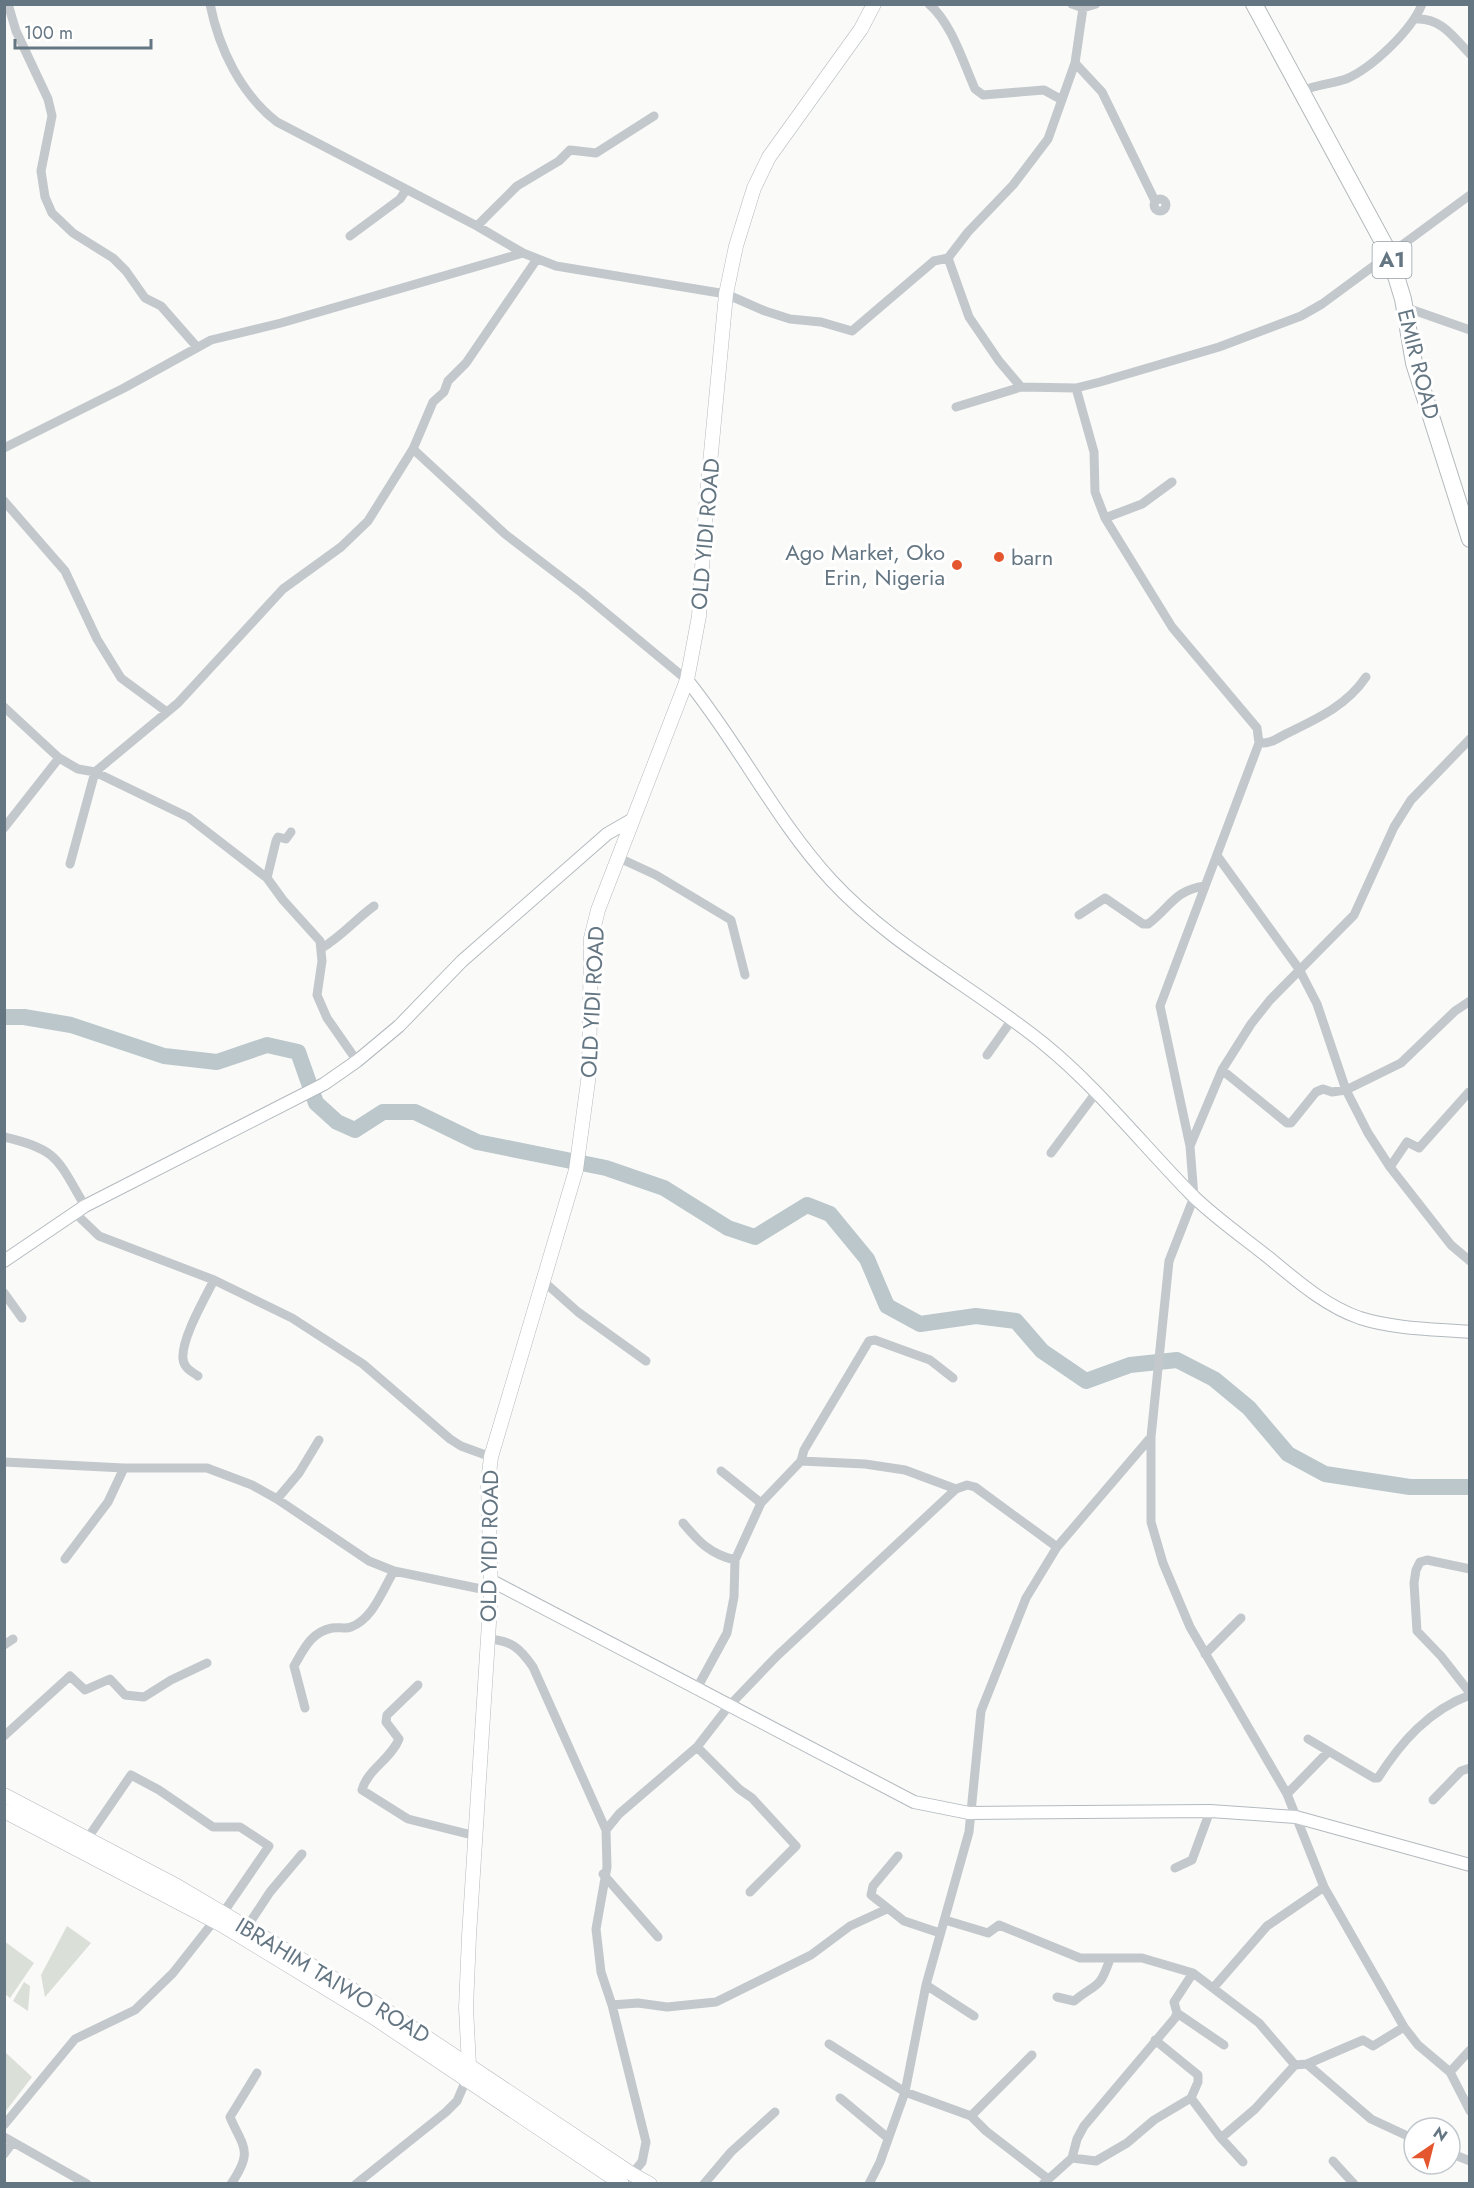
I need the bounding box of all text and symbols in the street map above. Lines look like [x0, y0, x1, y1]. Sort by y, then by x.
scale bar [15, 12, 152, 50]
text: 100 m [24, 20, 73, 46]
road number: A1 [1372, 242, 1412, 278]
street label: EMIR ROAD [1390, 305, 1448, 423]
street label: OLD YIDI ROAD [682, 457, 728, 611]
place label: Ago Market, Oko Erin, Nigeria [785, 536, 945, 593]
place label: barn [1011, 541, 1053, 573]
marker: barn [992, 550, 1006, 564]
marker: Ago Market, Oko Erin, Nigeria [950, 558, 964, 572]
street label: OLD YIDI ROAD [572, 925, 612, 1079]
street label: OLD YIDI ROAD [472, 1470, 506, 1622]
street label: IBRAHIM TAIWO ROAD [230, 1909, 436, 2051]
north arrow [1402, 2116, 1462, 2176]
text: N [1429, 2121, 1452, 2147]

